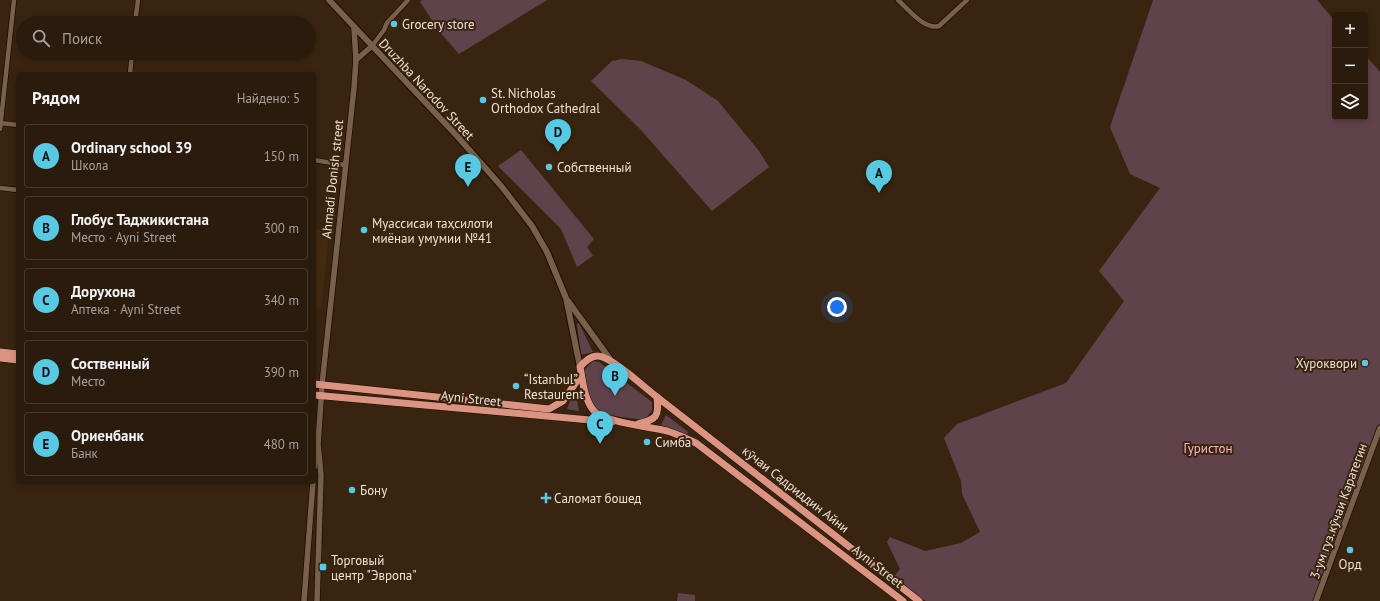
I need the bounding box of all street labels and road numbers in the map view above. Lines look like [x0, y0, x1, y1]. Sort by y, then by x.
street label: Druzhba Narodov Street [375, 35, 478, 144]
street label: Ahmadi Donish street [318, 118, 347, 239]
street label: Ayni Street [440, 387, 502, 410]
street label: 3-ум гуз.кӯчаи Каратегин [1306, 441, 1371, 581]
street label: кӯчаи Садриддин Айни [739, 442, 853, 536]
street label: Ayni Street [849, 541, 907, 592]

